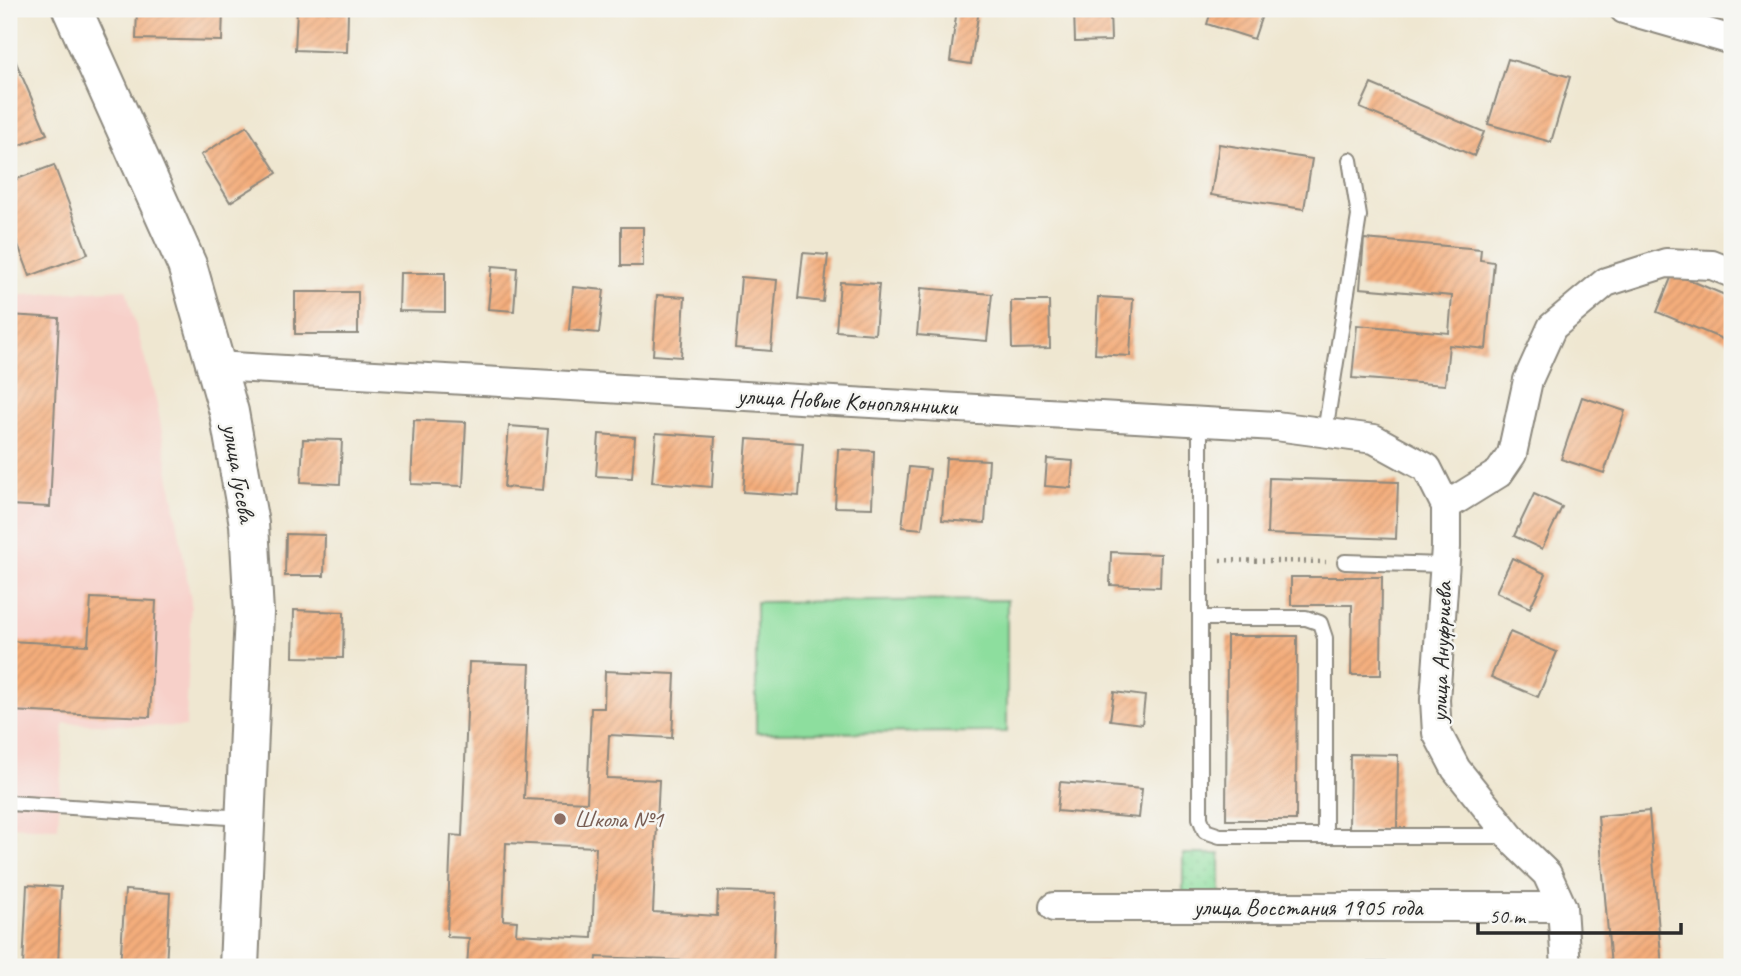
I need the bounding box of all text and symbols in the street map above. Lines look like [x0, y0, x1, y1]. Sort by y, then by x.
street label: улица Новые Коноплянники [735, 380, 960, 422]
street label: улица Гусева [215, 419, 263, 527]
street label: улица Ануфриева [1423, 580, 1458, 725]
place label: Школа №1 [574, 804, 665, 834]
marker: Школа №1 [552, 811, 568, 827]
street label: улица Восстания 1905 года [1192, 892, 1424, 922]
scale bar [1478, 892, 1682, 936]
text: 50 m [1489, 903, 1527, 929]

